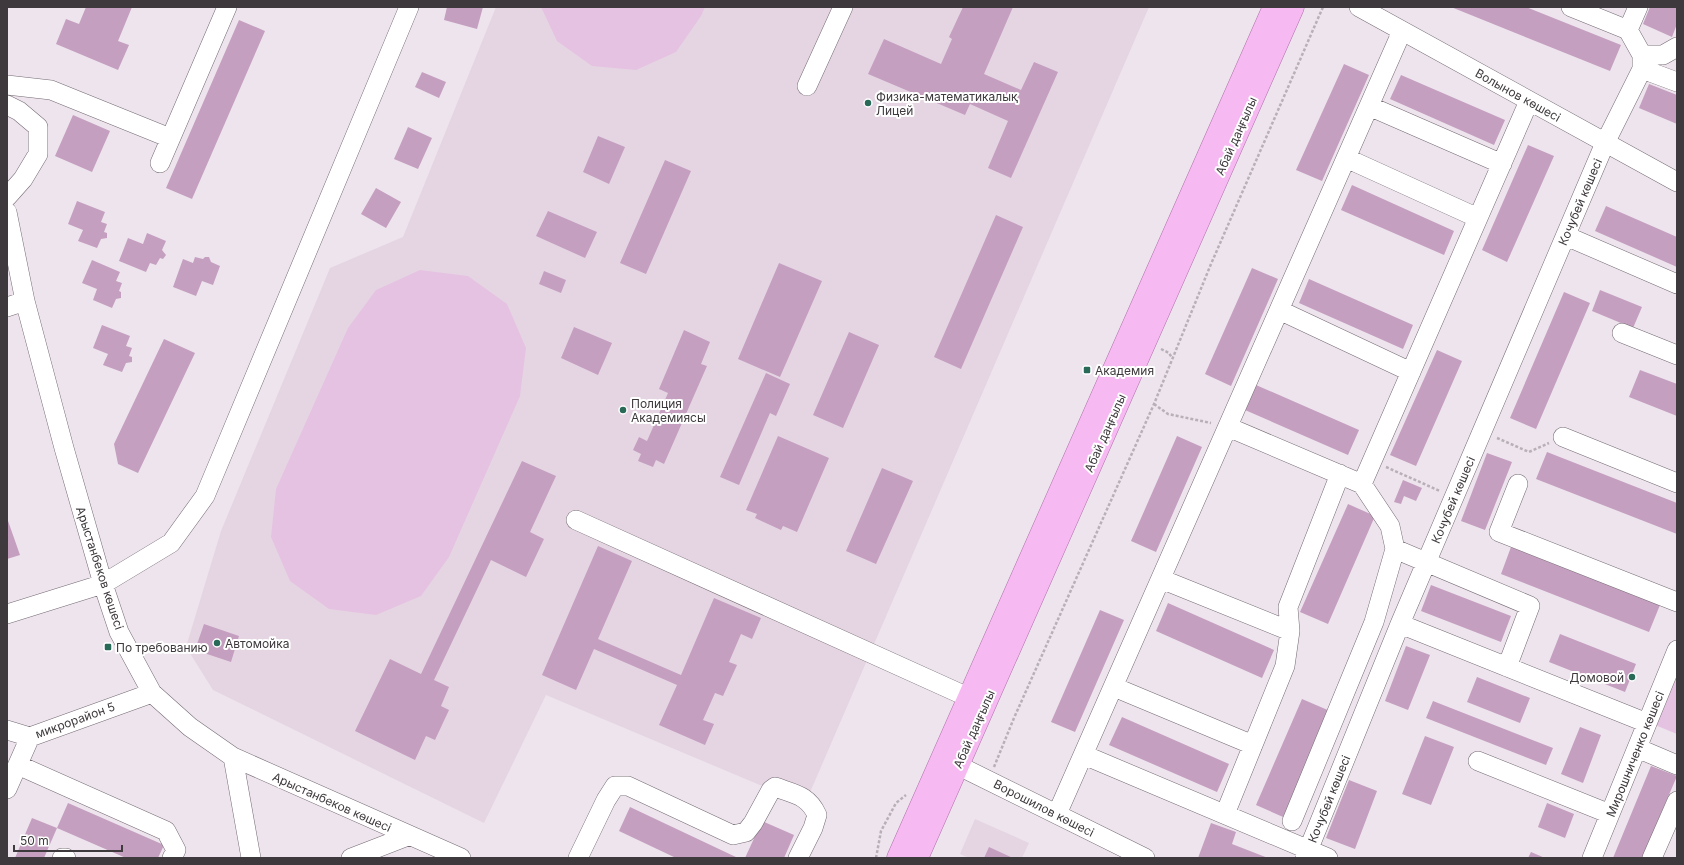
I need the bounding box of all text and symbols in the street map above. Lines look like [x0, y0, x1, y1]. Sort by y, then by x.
street label: Волынов көшесі [1473, 65, 1563, 125]
place label: Физика-математикалық Лицей [876, 89, 1018, 118]
street label: Абай даңғылы [1212, 95, 1260, 177]
marker: Физика-математикалық Лицей [863, 98, 873, 108]
street label: Кочубей көшесі [1555, 156, 1605, 248]
place label: Академия [1095, 363, 1154, 378]
marker: Академия [1082, 365, 1092, 375]
street label: Абай даңғылы [1081, 392, 1129, 474]
place label: Полиция Академиясы [631, 396, 706, 425]
marker: Полиция Академиясы [618, 405, 628, 415]
street label: Кочубей көшесі [1428, 454, 1478, 546]
street label: Арыстанбеков көшесі [73, 505, 127, 632]
place label: Автомойка [225, 636, 289, 651]
marker: Автомойка [212, 638, 222, 648]
place label: По требованию [116, 640, 208, 655]
marker: По требованию [103, 642, 113, 652]
place label: Домовой [1569, 670, 1624, 685]
marker: Домовой [1627, 672, 1637, 682]
street label: Абай даңғылы [950, 688, 998, 770]
street label: Мирошниченко көшесі [1603, 689, 1667, 819]
street label: микрорайон 5 [33, 699, 117, 741]
street label: Кочубей көшесі [1305, 753, 1353, 845]
street label: Арыстанбеков көшесі [270, 769, 394, 835]
street label: Ворошилов көшесі [991, 776, 1097, 840]
scale bar [14, 827, 122, 853]
text: 50 m [20, 833, 49, 848]

